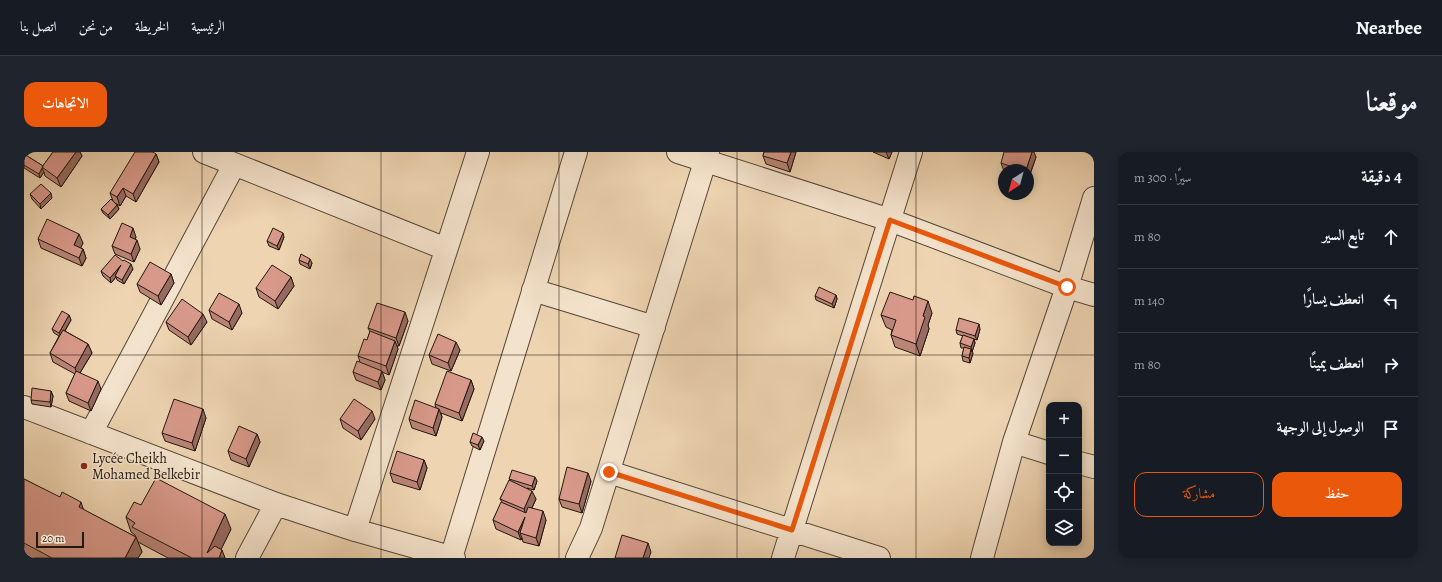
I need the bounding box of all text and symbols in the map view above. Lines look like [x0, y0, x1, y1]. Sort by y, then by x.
text: Nearbee [1356, 15, 1422, 41]
text: اتصل بنا [20, 17, 57, 36]
text: من نحن [79, 17, 113, 36]
text: الخريطة [135, 17, 169, 36]
text: الرئيسية [191, 17, 225, 36]
button: الاتجاهات [24, 82, 107, 127]
text: موقعنا [1366, 83, 1418, 121]
north arrow [998, 164, 1034, 200]
text: 4 دقيقة [1361, 165, 1402, 188]
text: سيرًا · 300 m [1134, 169, 1192, 186]
text: تابع السير [1322, 225, 1364, 245]
icon: ahead [1380, 226, 1402, 248]
text: 80 m [1134, 228, 1161, 245]
route start [1058, 278, 1076, 296]
text: انعطف يسارًا [1303, 289, 1364, 309]
icon: left [1380, 290, 1402, 312]
text: 140 m [1134, 292, 1165, 309]
text: انعطف يمينًا [1309, 353, 1364, 373]
icon: right [1380, 354, 1402, 376]
text: 80 m [1134, 356, 1161, 373]
map controls [1046, 402, 1082, 546]
button: + [1046, 402, 1082, 438]
text: الوصول إلى الوجهة [1277, 417, 1364, 437]
icon: arrive [1380, 418, 1402, 440]
button: − [1046, 438, 1082, 474]
place label: Lycée Cheikh Mohamed Belkebir [92, 449, 201, 484]
marker: Lycée Cheikh Mohamed Belkebir [79, 461, 89, 471]
route end [600, 463, 618, 481]
button: مشاركة [1134, 472, 1264, 517]
button: حفظ [1272, 472, 1402, 517]
button: locate [1046, 474, 1082, 510]
button: layers [1046, 510, 1082, 546]
scale bar [36, 530, 84, 549]
text: 20 m [42, 531, 64, 546]

